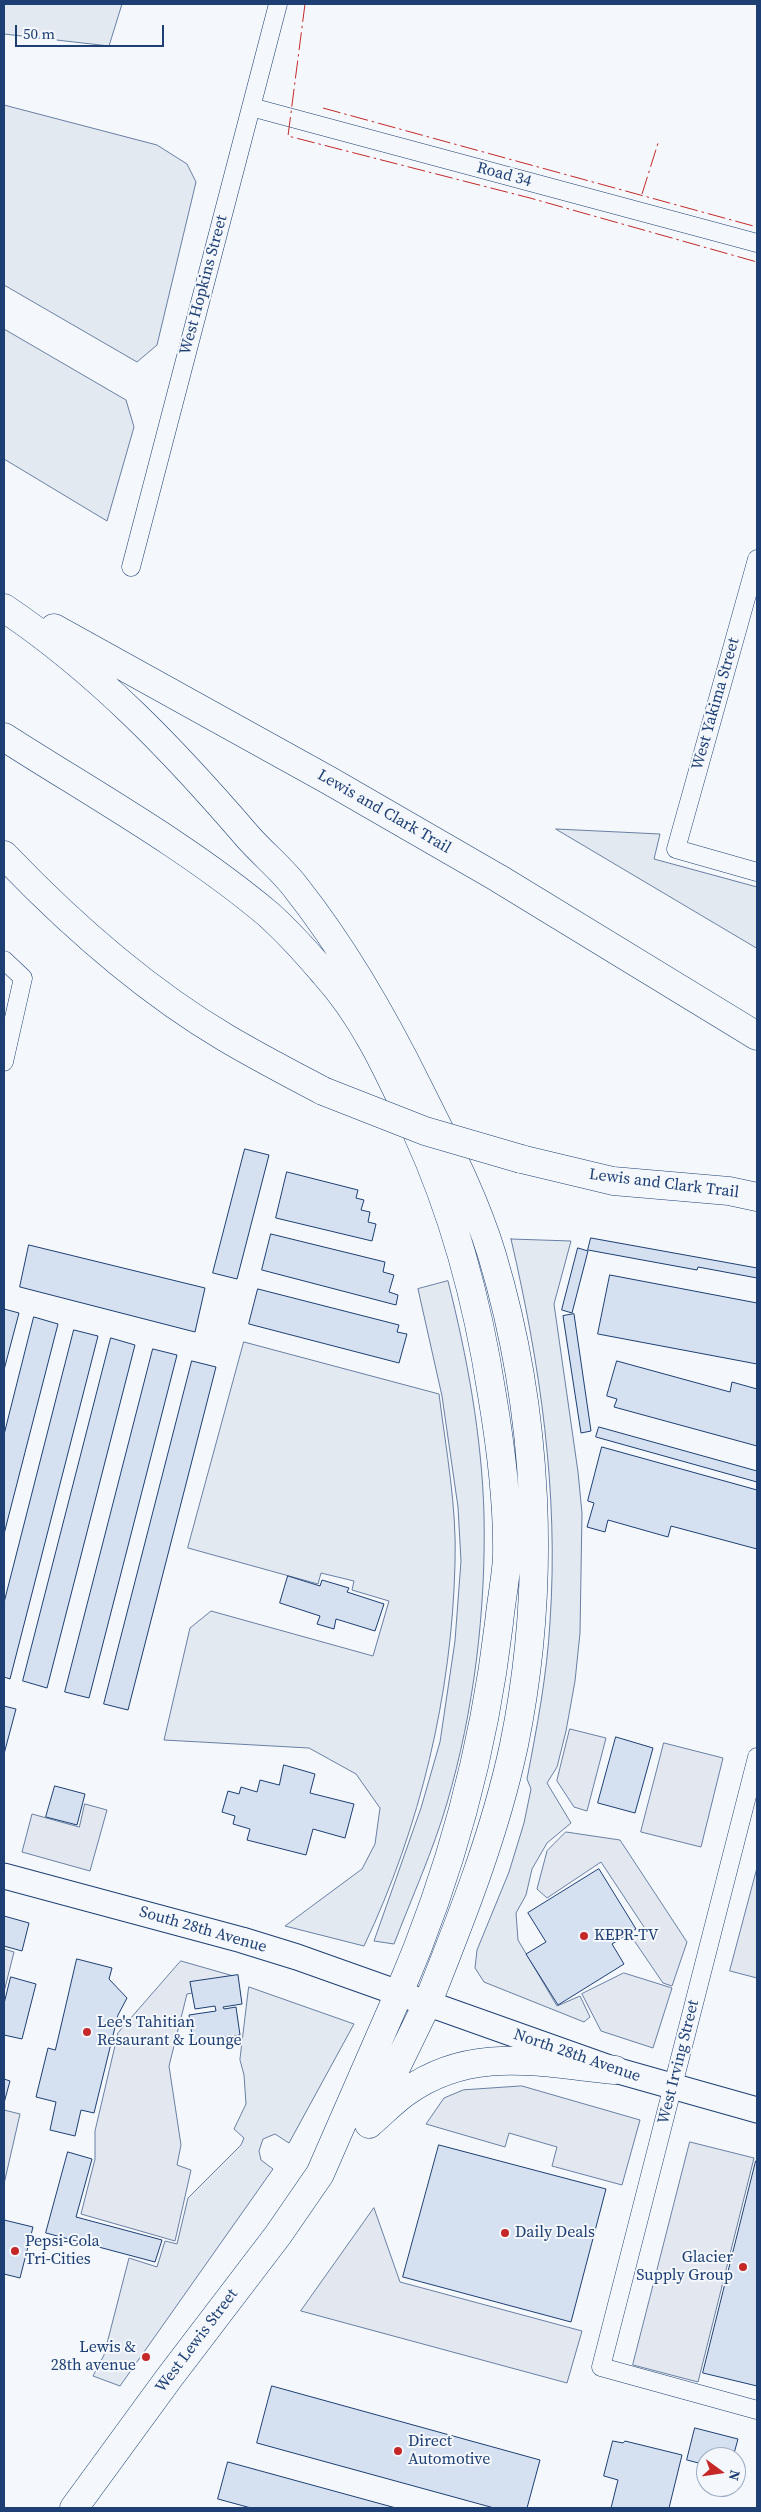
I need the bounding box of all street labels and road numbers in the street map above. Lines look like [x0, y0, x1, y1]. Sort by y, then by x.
street label: Road 34 [474, 158, 534, 192]
street label: West Hopkins Street [176, 213, 232, 357]
street label: West Yakima Street [688, 636, 744, 772]
street label: Lewis and Clark Trail [314, 766, 454, 858]
street label: Lewis and Clark Trail [588, 1165, 740, 1203]
street label: South 28th Avenue [137, 1903, 269, 1957]
street label: West Irving Street [654, 1998, 704, 2126]
street label: North 28th Avenue [511, 2025, 643, 2087]
street label: West Lewis Street [152, 2285, 242, 2397]

